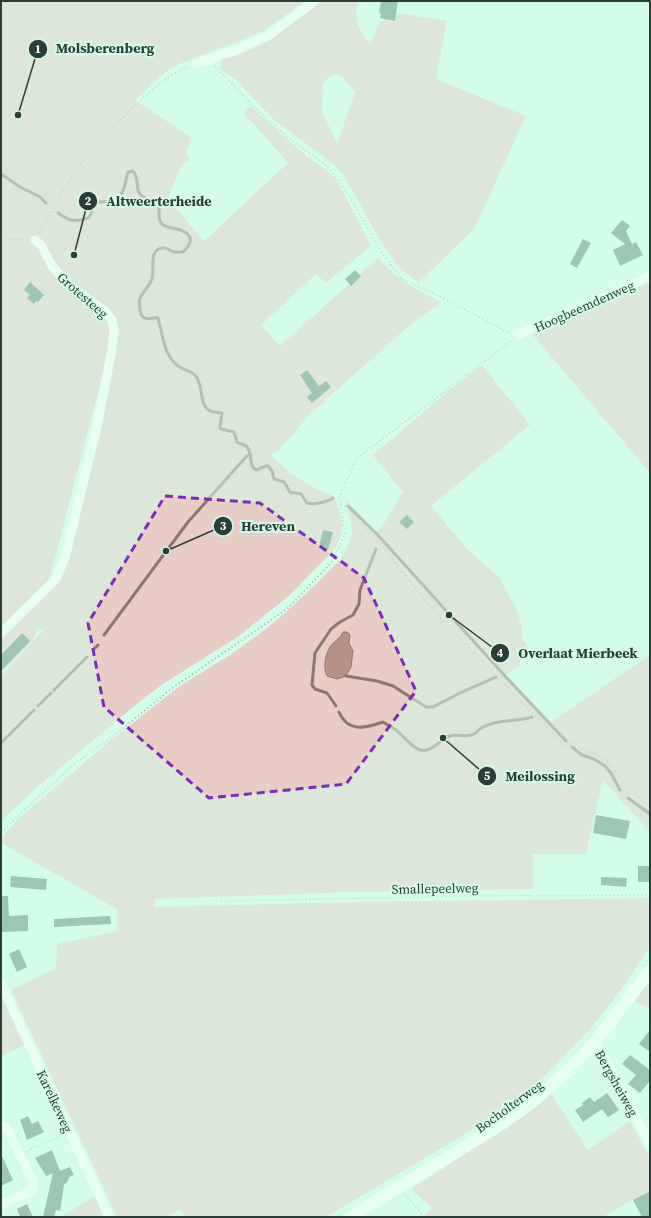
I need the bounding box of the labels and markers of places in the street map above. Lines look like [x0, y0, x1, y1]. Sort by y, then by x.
callout: Molsberenberg [28, 36, 162, 62]
callout: Altweerterheide [78, 188, 220, 214]
callout: Hereven [213, 513, 303, 539]
callout: Overlaat Mierbeek [490, 640, 645, 666]
callout: Meilossing [477, 763, 583, 789]

